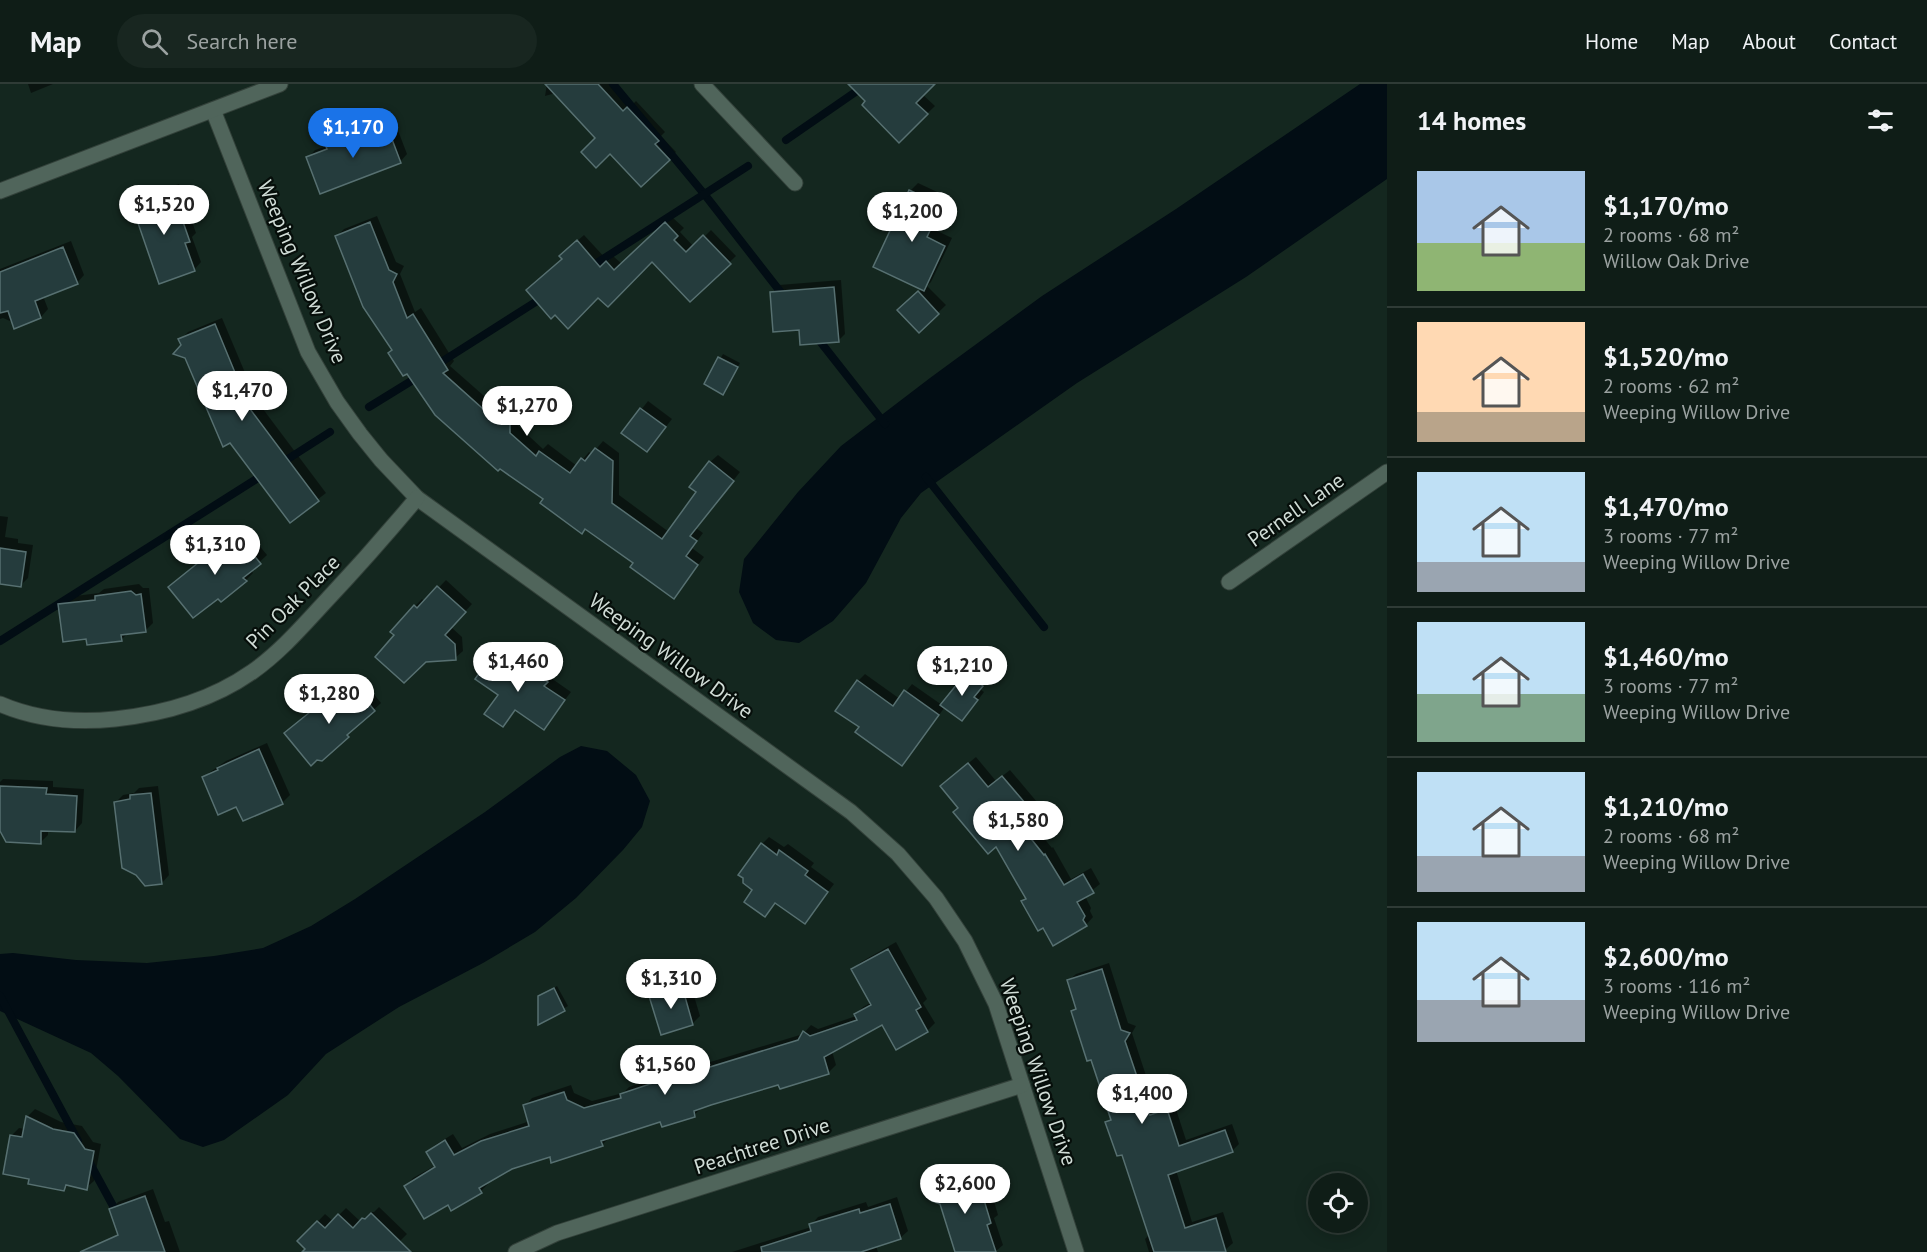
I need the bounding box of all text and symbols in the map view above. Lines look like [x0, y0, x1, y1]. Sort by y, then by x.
search box [117, 14, 537, 68]
text: Map [30, 23, 81, 60]
icon: search [138, 25, 171, 58]
text: Search here [186, 27, 297, 55]
text: Home [1585, 28, 1638, 55]
text: Map [1671, 28, 1710, 55]
text: About [1743, 28, 1796, 55]
text: Contact [1829, 28, 1897, 55]
text: 14 homes [1417, 104, 1526, 137]
icon: filters [1864, 104, 1897, 137]
pin: $1,170 [304, 108, 402, 159]
text: $1,170 [322, 114, 384, 140]
street label: Weeping Willow Drive [252, 176, 353, 368]
pin: $1,520 [115, 185, 213, 236]
text: $1,170/mo [1603, 189, 1729, 222]
text: $1,520 [133, 191, 195, 217]
pin: $1,200 [863, 192, 961, 243]
icon: home [1465, 195, 1537, 267]
text: $1,200 [881, 198, 943, 224]
text: 2 rooms · 68 m² [1603, 222, 1739, 248]
text: Willow Oak Drive [1603, 248, 1749, 274]
text: $1,520/mo [1603, 340, 1729, 373]
icon: home [1465, 346, 1537, 418]
pin: $1,470 [193, 371, 291, 422]
text: 2 rooms · 62 m² [1603, 373, 1739, 399]
text: $1,470 [211, 377, 273, 403]
pin: $1,270 [478, 386, 576, 437]
text: $1,270 [496, 392, 558, 418]
text: Weeping Willow Drive [1603, 399, 1790, 425]
street label: Pernell Lane [1242, 466, 1349, 553]
text: $1,470/mo [1603, 490, 1729, 523]
icon: home [1465, 496, 1537, 568]
text: 3 rooms · 77 m² [1603, 523, 1738, 549]
pin: $1,310 [166, 525, 264, 576]
text: $1,310 [184, 531, 246, 557]
street label: Pin Oak Place [240, 549, 345, 654]
text: Weeping Willow Drive [1603, 549, 1790, 575]
street label: Weeping Willow Drive [584, 587, 759, 724]
text: $1,460/mo [1603, 640, 1729, 673]
pin: $1,460 [469, 642, 567, 693]
pin: $1,210 [913, 646, 1011, 697]
icon: home [1465, 646, 1537, 718]
text: $1,460 [487, 648, 549, 674]
text: $1,210 [931, 652, 993, 678]
text: 3 rooms · 77 m² [1603, 673, 1738, 699]
pin: $1,280 [280, 674, 378, 725]
text: $1,280 [298, 680, 360, 706]
text: Weeping Willow Drive [1603, 699, 1790, 725]
text: $1,210/mo [1603, 790, 1729, 823]
icon: home [1465, 796, 1537, 868]
pin: $1,580 [969, 801, 1067, 852]
text: $1,580 [987, 807, 1049, 833]
text: 2 rooms · 68 m² [1603, 823, 1739, 849]
text: Weeping Willow Drive [1603, 849, 1790, 875]
text: $2,600/mo [1603, 940, 1729, 973]
icon: home [1465, 946, 1537, 1018]
pin: $1,310 [622, 959, 720, 1010]
text: $1,310 [640, 965, 702, 991]
text: 3 rooms · 116 m² [1603, 973, 1750, 999]
street label: Weeping Willow Drive [994, 975, 1083, 1169]
text: Weeping Willow Drive [1603, 999, 1790, 1025]
pin: $1,560 [616, 1045, 714, 1096]
text: $1,560 [634, 1051, 696, 1077]
pin: $1,400 [1093, 1074, 1191, 1125]
text: $1,400 [1111, 1080, 1173, 1106]
street label: Peachtree Drive [691, 1111, 833, 1180]
pin: $2,600 [916, 1164, 1014, 1215]
text: $2,600 [934, 1170, 996, 1196]
map controls [1308, 1173, 1368, 1233]
button: locate [1308, 1173, 1368, 1233]

